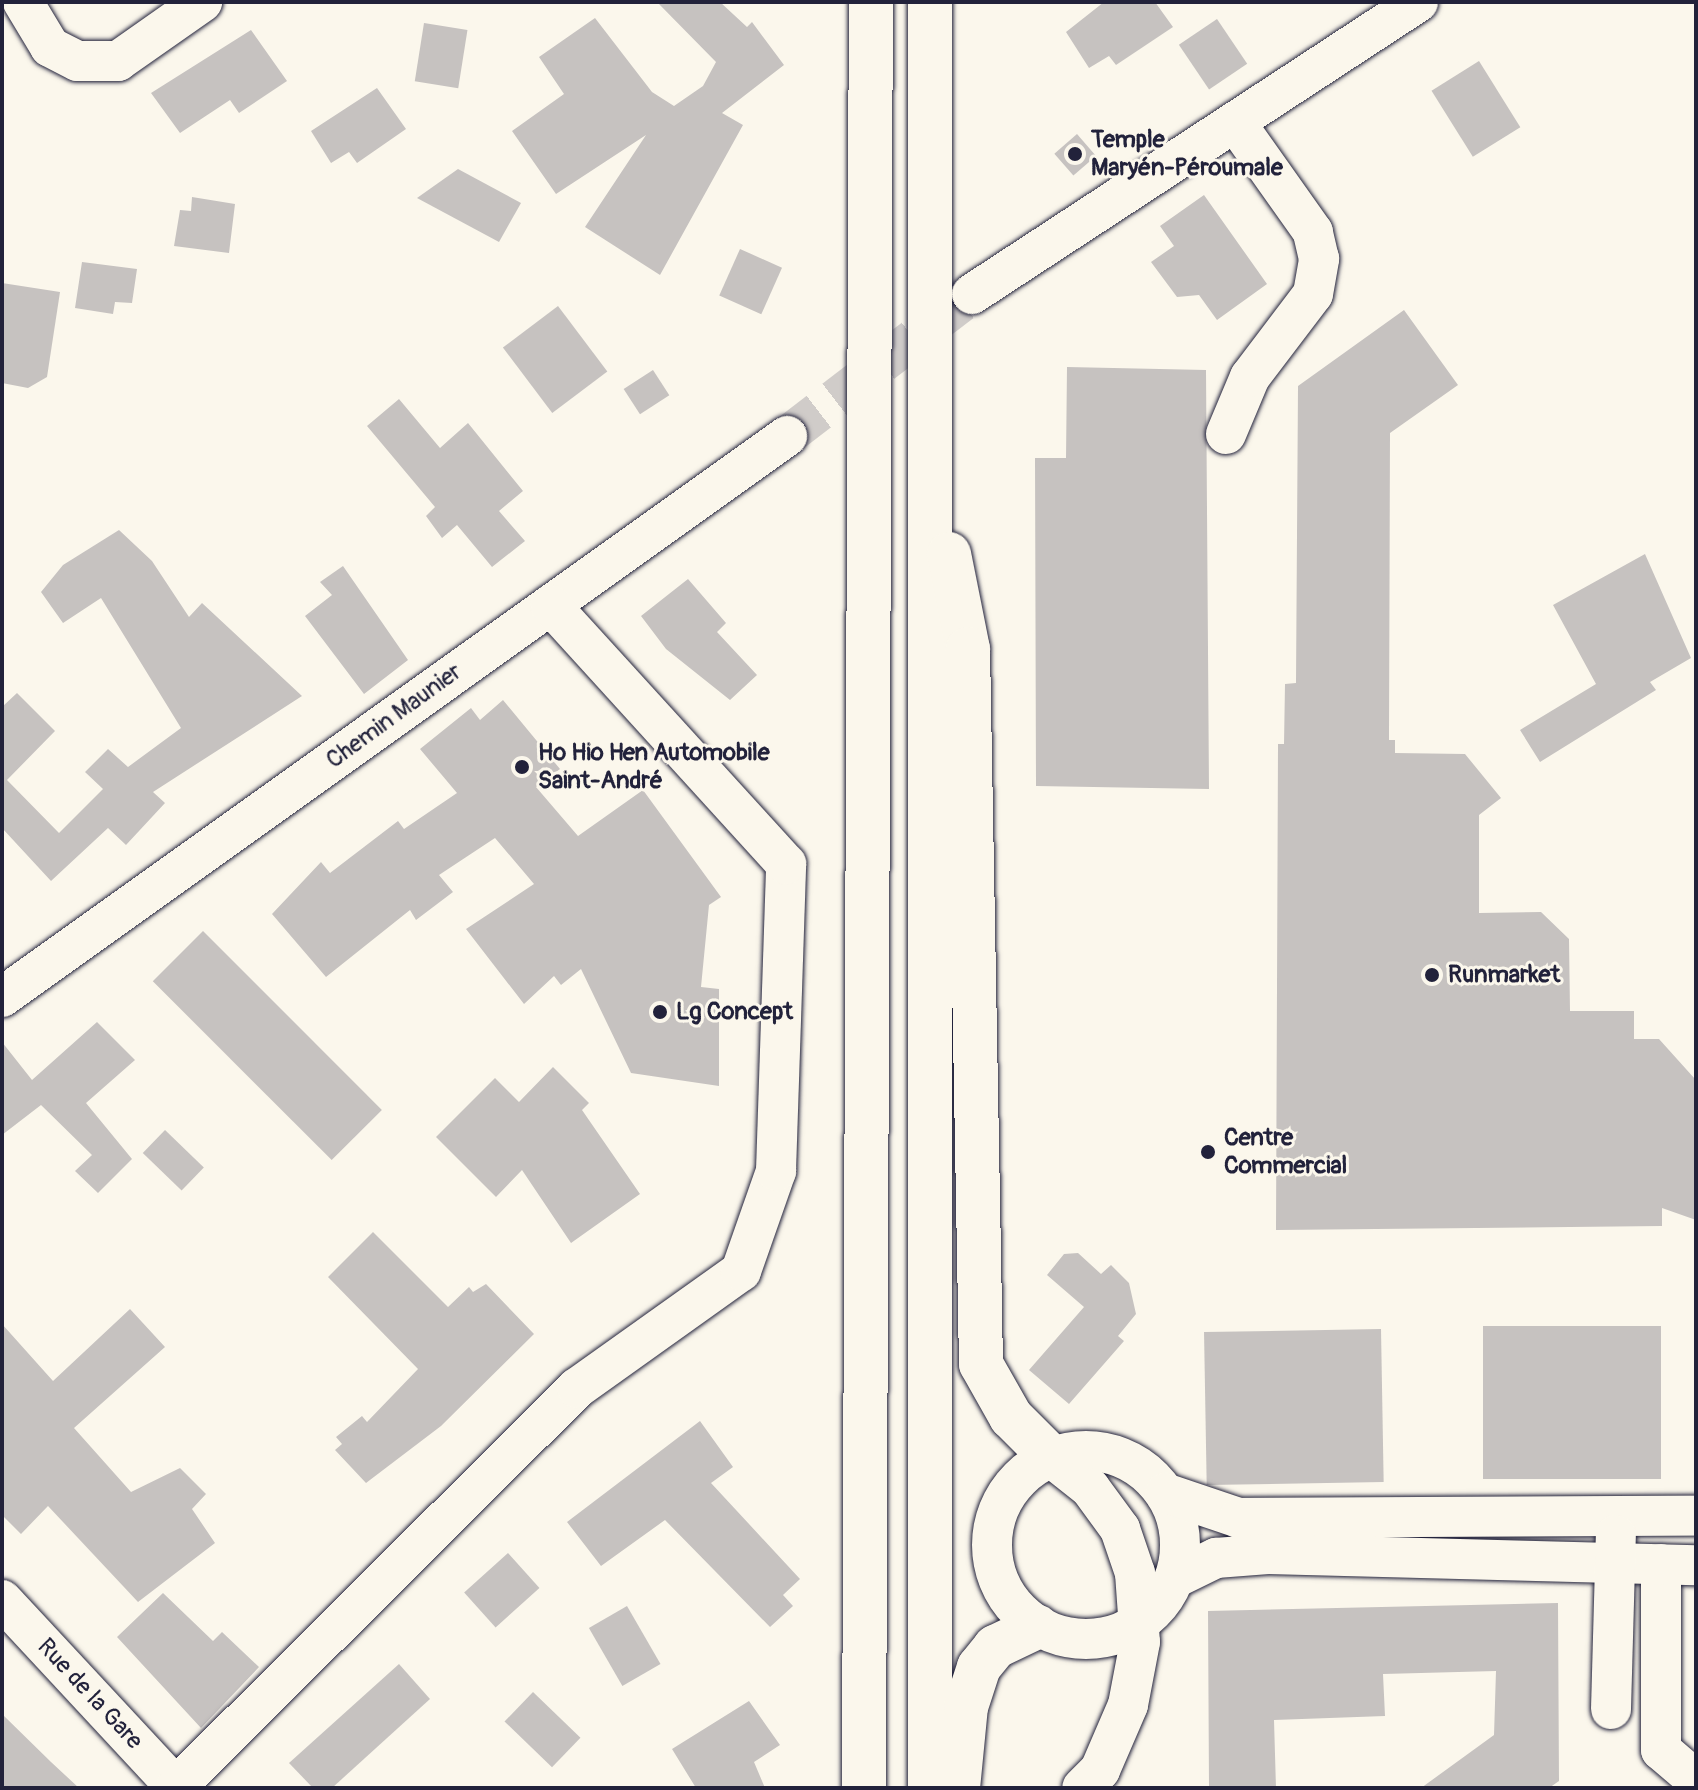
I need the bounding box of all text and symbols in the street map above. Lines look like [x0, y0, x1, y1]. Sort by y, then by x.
place label: Temple Maryén-Péroumale [1091, 126, 1283, 182]
marker: Temple Maryén-Péroumale [1066, 145, 1084, 163]
street label: Chemin Maunier [321, 657, 467, 775]
place label: Ho Hio Hen Automobile Saint-André [538, 739, 770, 795]
marker: Ho Hio Hen Automobile Saint-André [513, 758, 531, 776]
place label: Runmarket [1448, 961, 1560, 989]
marker: Runmarket [1423, 966, 1441, 984]
place label: Lg Concept [676, 998, 793, 1026]
marker: Lg Concept [651, 1003, 669, 1021]
place label: Centre Commercial [1224, 1124, 1347, 1180]
marker: Centre Commercial [1199, 1143, 1217, 1161]
street label: Rue de la Gare [31, 1633, 149, 1755]

